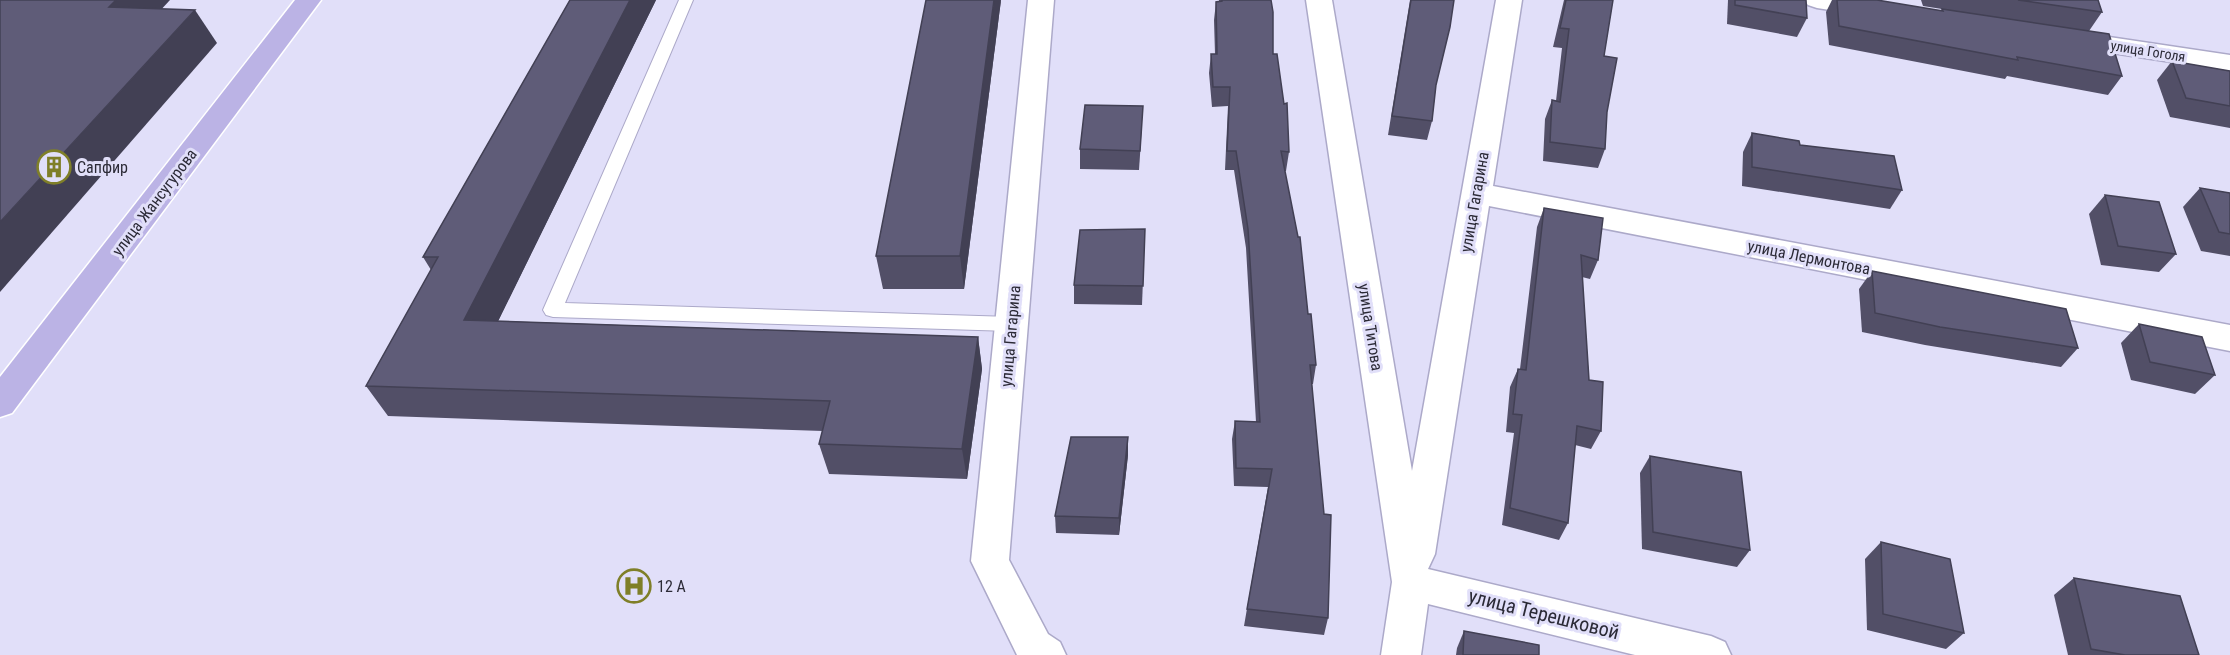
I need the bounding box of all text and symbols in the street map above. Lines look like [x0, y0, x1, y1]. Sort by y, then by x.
street label: улица Гоголя [2109, 37, 2187, 65]
street label: улица Жансугурова [108, 145, 201, 260]
building icon: Сапфир [36, 149, 72, 185]
street label: улица Гагарина [1456, 150, 1493, 254]
place label: Сапфир [77, 158, 128, 177]
street label: улица Лермонтова [1746, 236, 1872, 279]
street label: улица Титова [1354, 282, 1387, 372]
street label: улица Гагарина [997, 285, 1024, 388]
hospital icon: 12 А [616, 568, 652, 604]
place label: 12 А [657, 577, 686, 596]
street label: улица Терешковой [1466, 584, 1622, 644]

